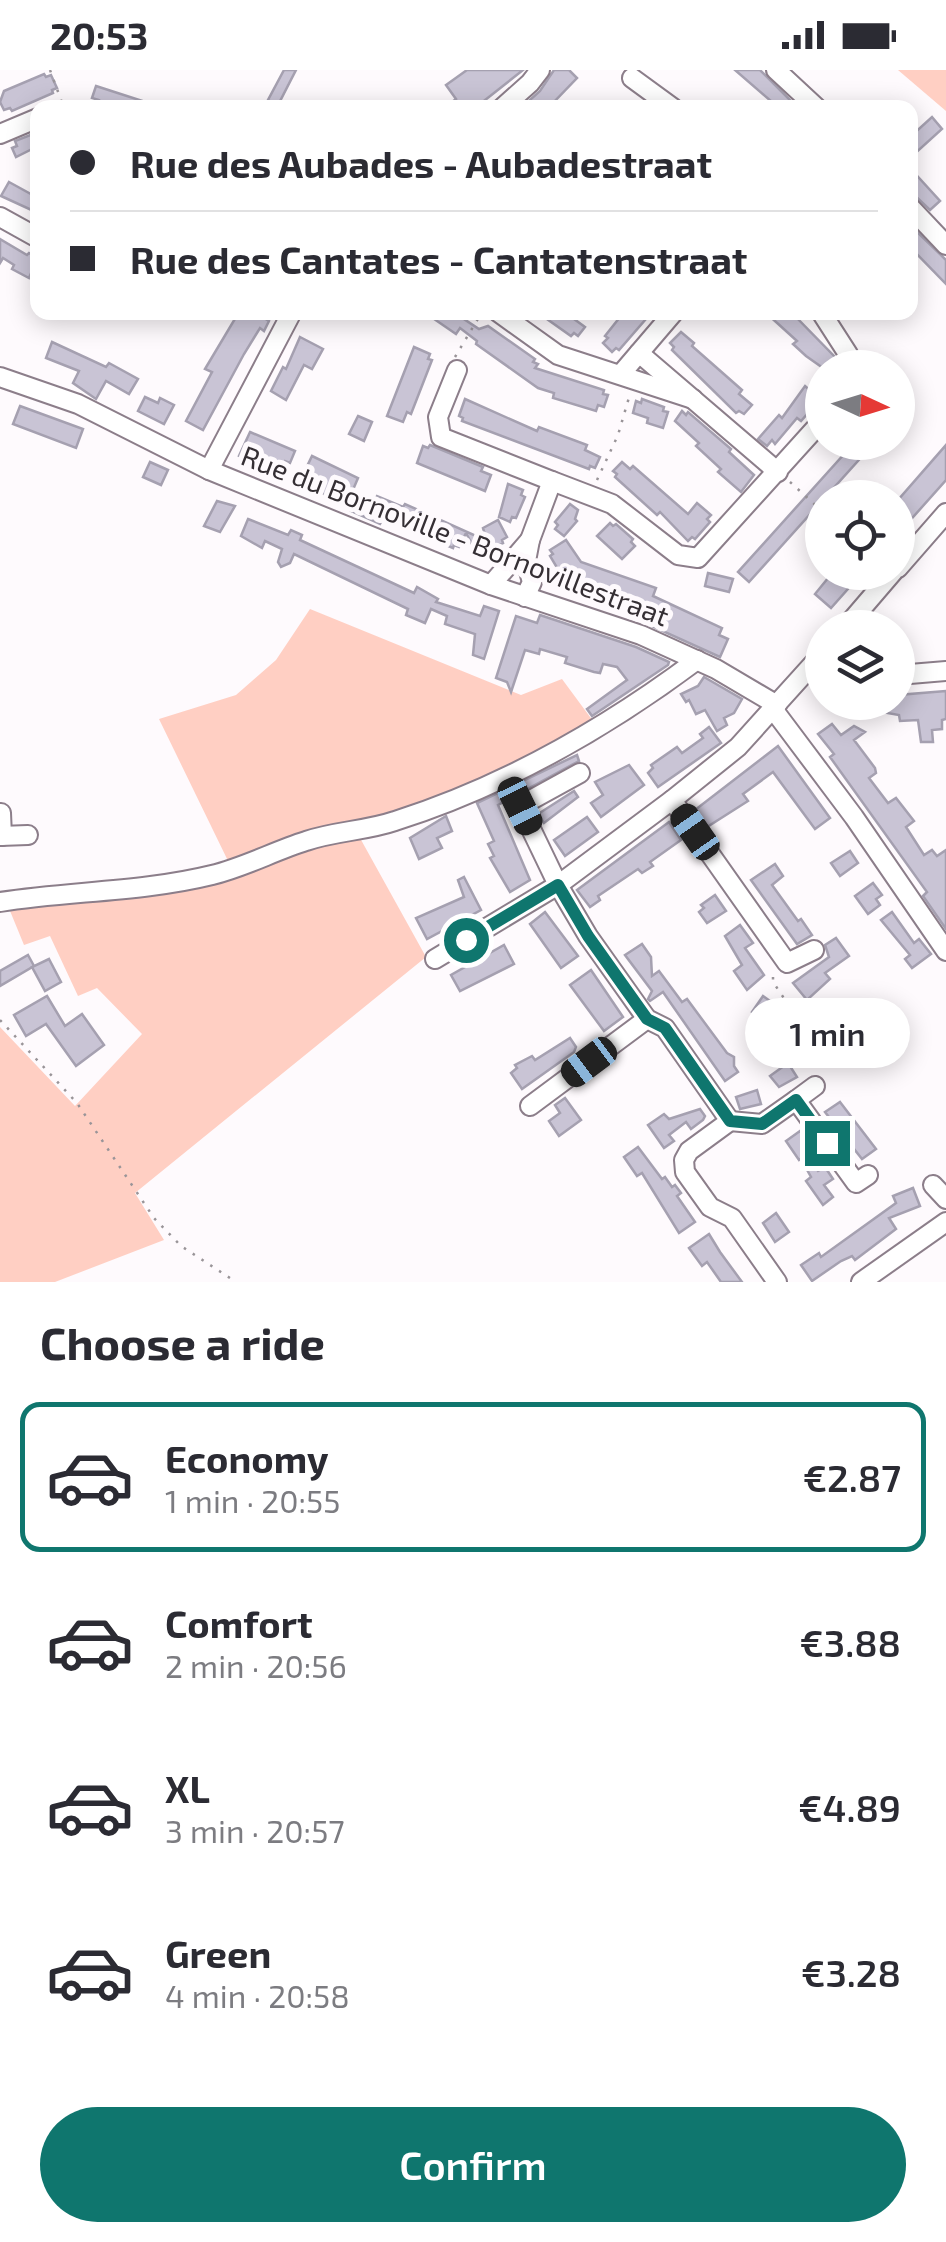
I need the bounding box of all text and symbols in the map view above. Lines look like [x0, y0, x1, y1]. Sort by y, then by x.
text: 20:53 [50, 12, 148, 58]
text: Rue des Aubades - Aubadestraat [130, 140, 712, 186]
text: Rue des Cantates - Cantatenstraat [130, 236, 747, 282]
north arrow [805, 350, 915, 460]
map controls [805, 350, 915, 720]
street label: Rue du Bornoville - Bornovillestraat [237, 438, 674, 633]
button: locate [805, 480, 915, 590]
button: layers [805, 610, 915, 720]
car [493, 772, 547, 840]
car [666, 799, 724, 865]
route start [444, 918, 489, 963]
callout: 1 min [744, 998, 910, 1068]
text: 1 min [790, 1014, 865, 1052]
car [556, 1032, 622, 1092]
route end [805, 1121, 850, 1166]
text: Choose a ride [40, 1315, 325, 1369]
icon: car [45, 1432, 135, 1522]
text: Economy [165, 1435, 329, 1481]
text: €2.87 [803, 1454, 901, 1500]
text: 1 min · 20:55 [165, 1481, 340, 1519]
icon: car [45, 1597, 135, 1687]
text: Comfort [165, 1600, 313, 1646]
text: €3.88 [799, 1619, 901, 1665]
text: 2 min · 20:56 [165, 1646, 347, 1684]
icon: car [45, 1762, 135, 1852]
text: XL [165, 1765, 210, 1811]
text: €4.89 [798, 1784, 901, 1830]
text: 3 min · 20:57 [165, 1811, 345, 1849]
icon: car [45, 1927, 135, 2017]
text: Green [165, 1930, 271, 1976]
text: €3.28 [801, 1949, 901, 1995]
text: 4 min · 20:58 [165, 1976, 350, 2014]
button: Confirm [40, 2107, 906, 2222]

